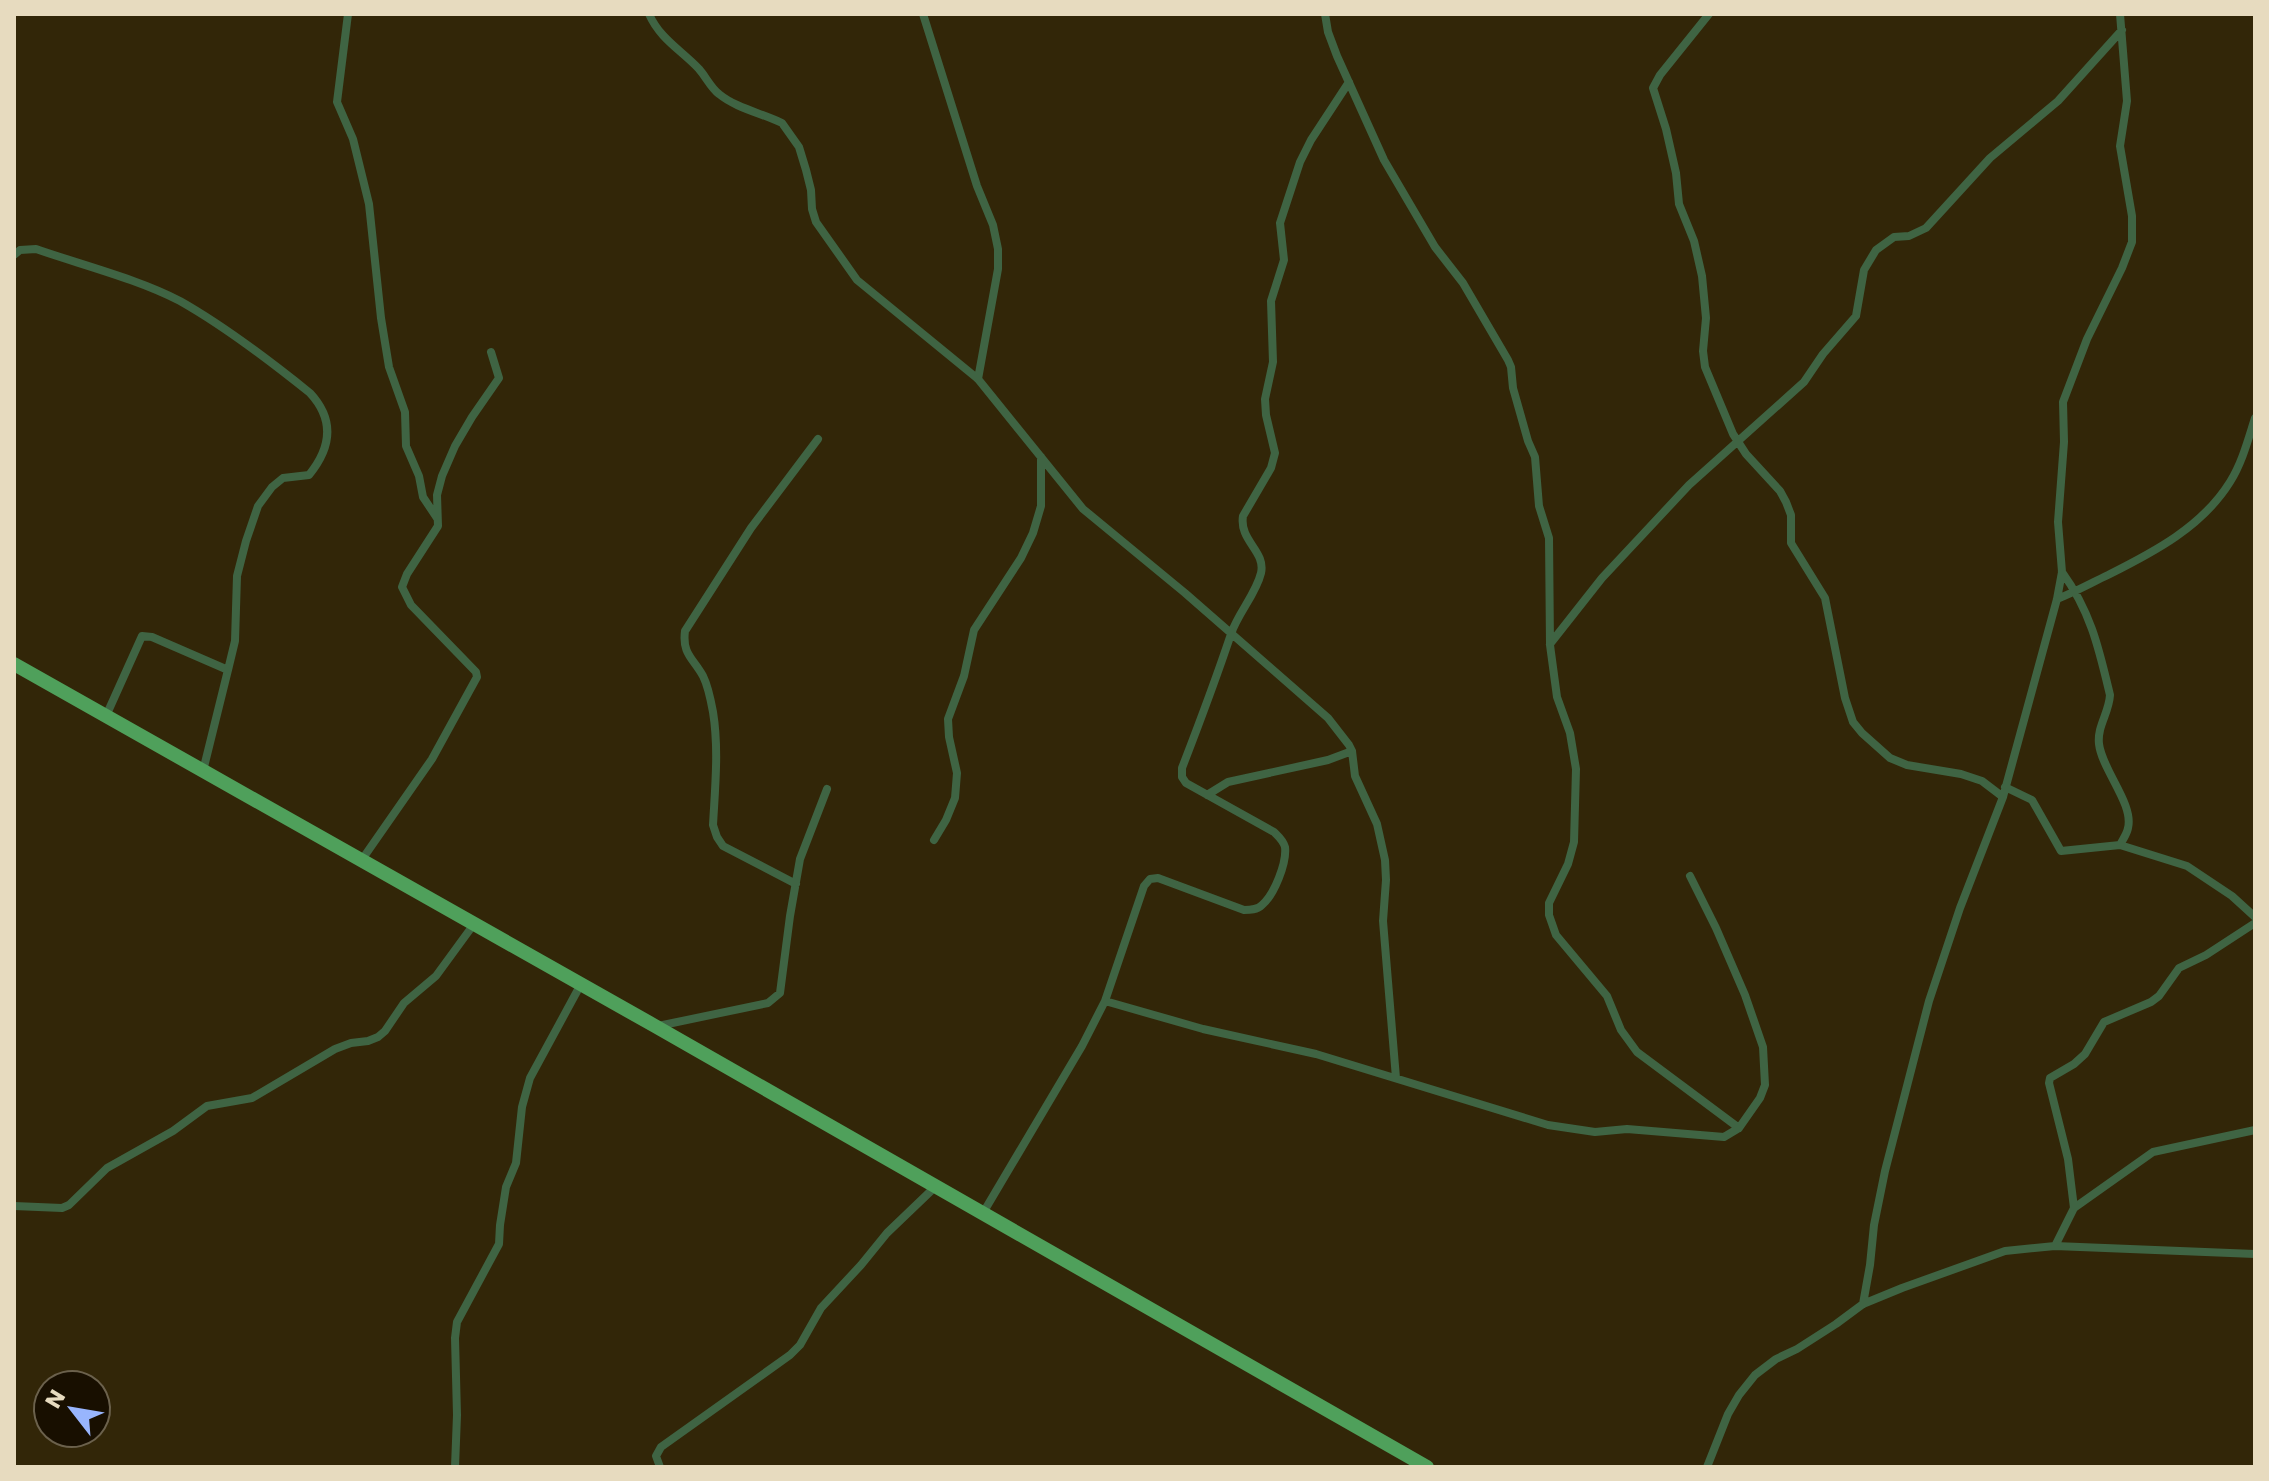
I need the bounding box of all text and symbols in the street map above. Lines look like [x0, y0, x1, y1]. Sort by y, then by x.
north arrow [32, 1369, 112, 1449]
text: N [38, 1384, 73, 1414]

